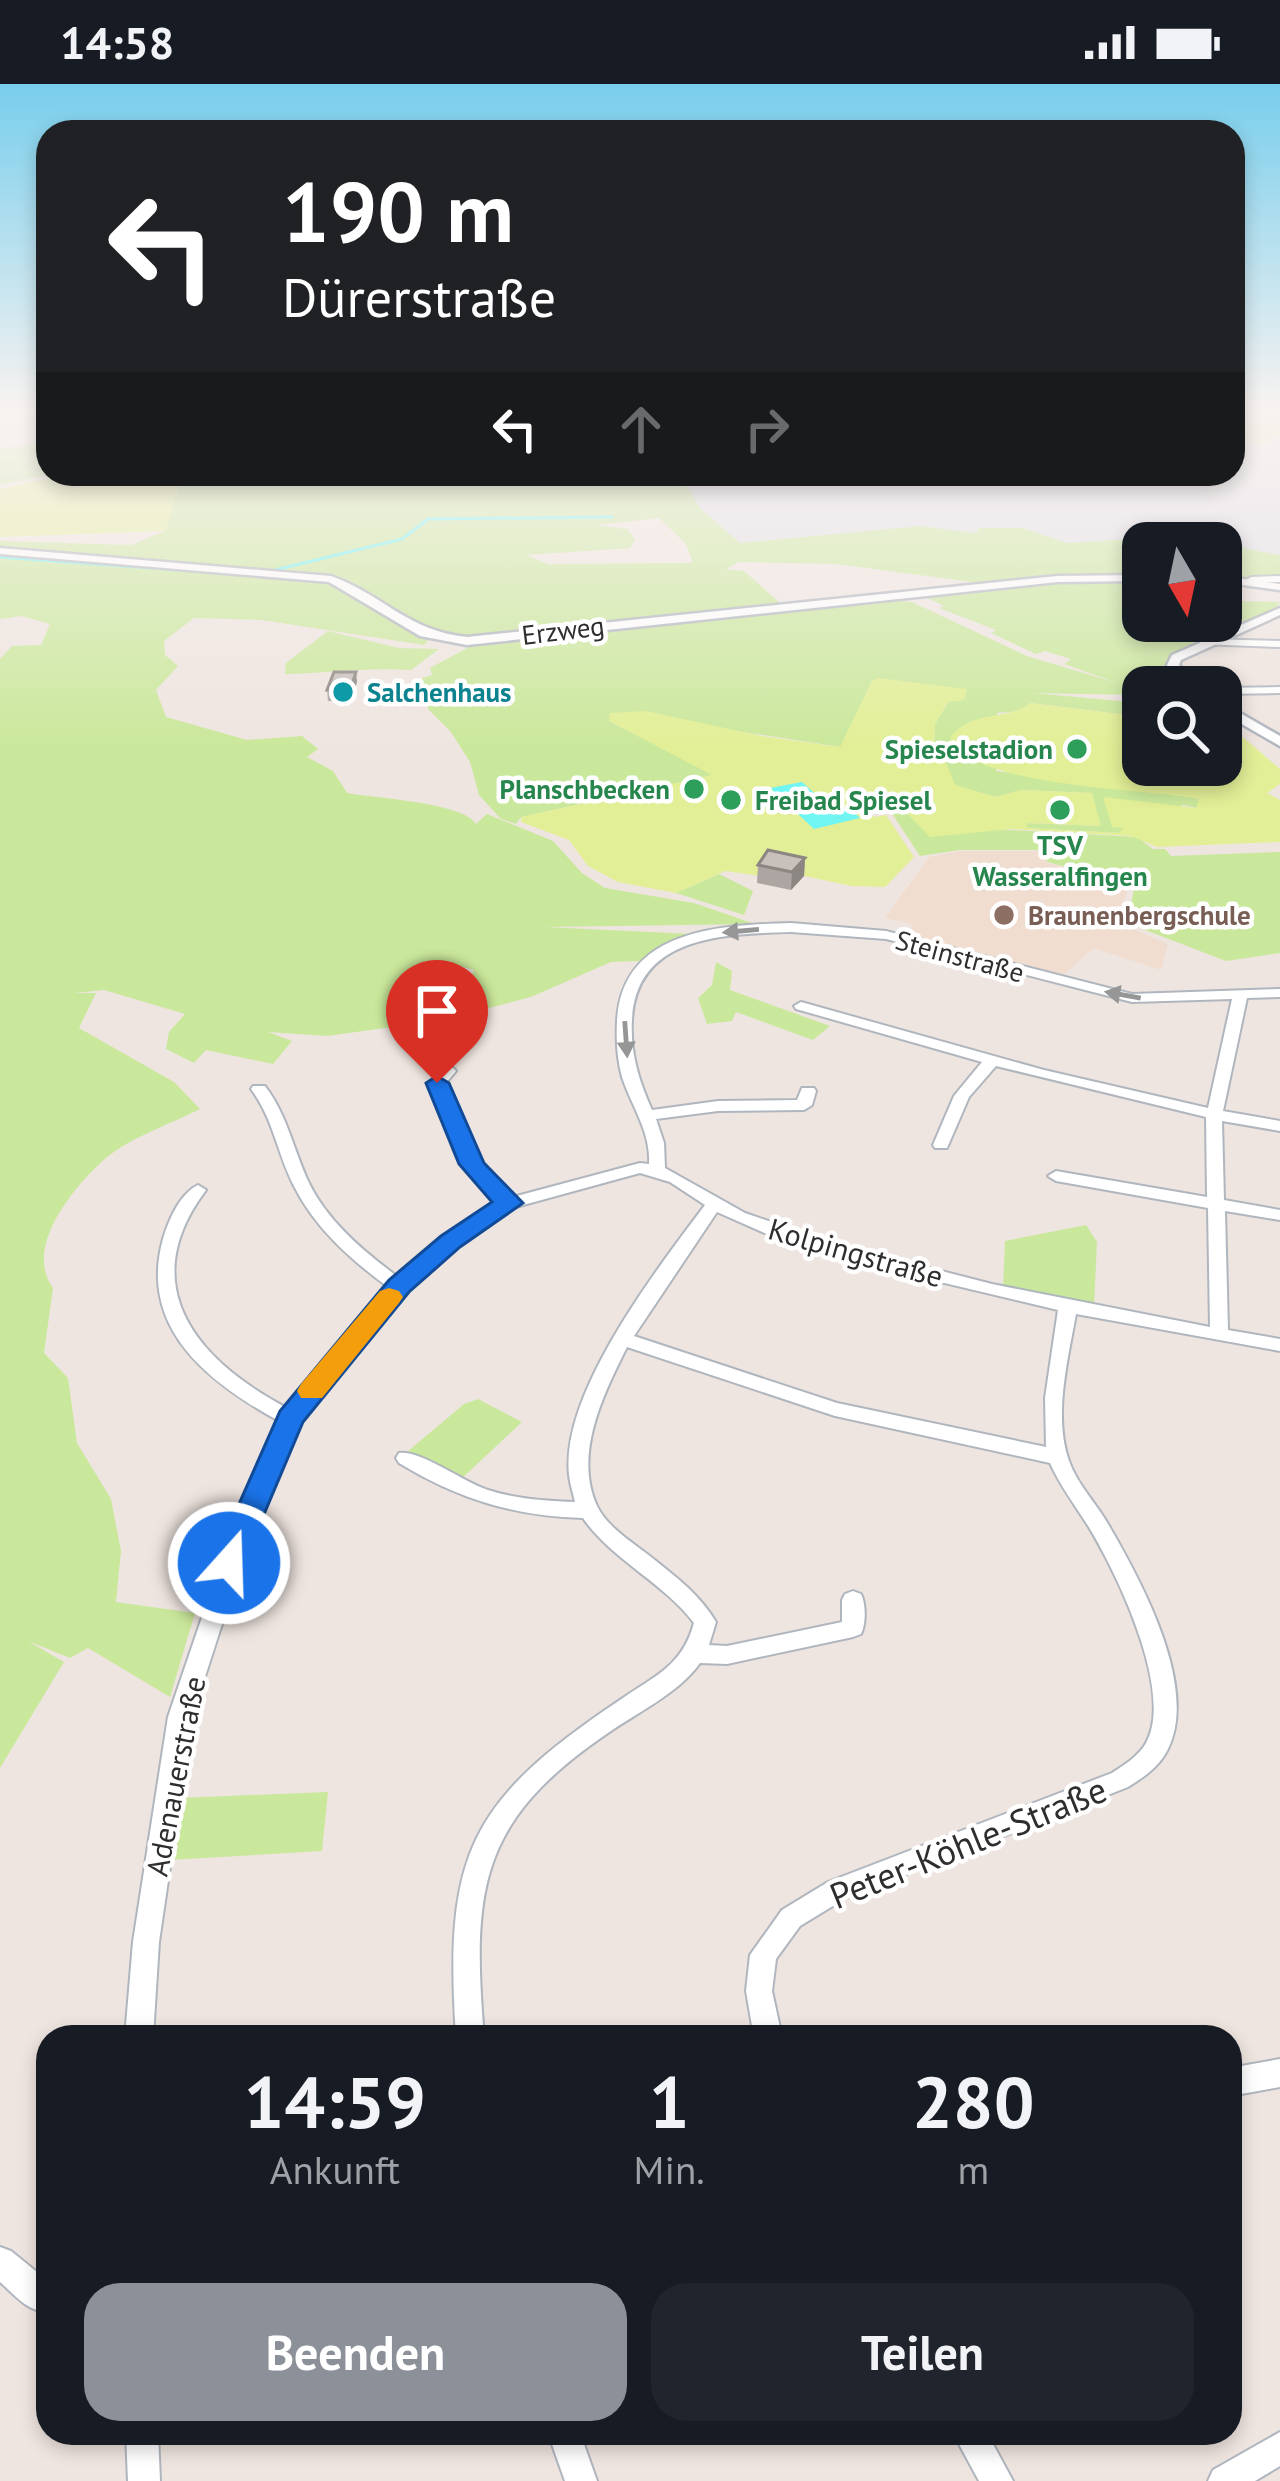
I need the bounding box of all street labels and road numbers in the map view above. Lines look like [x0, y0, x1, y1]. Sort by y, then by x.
street label: Erzweg [520, 608, 606, 652]
street label: Steinstraße [892, 923, 1028, 989]
street label: Kolpingstraße [764, 1209, 948, 1295]
street label: Adenauerstraße [137, 1673, 213, 1879]
street label: Peter-Köhle-Straße [823, 1765, 1113, 1919]

